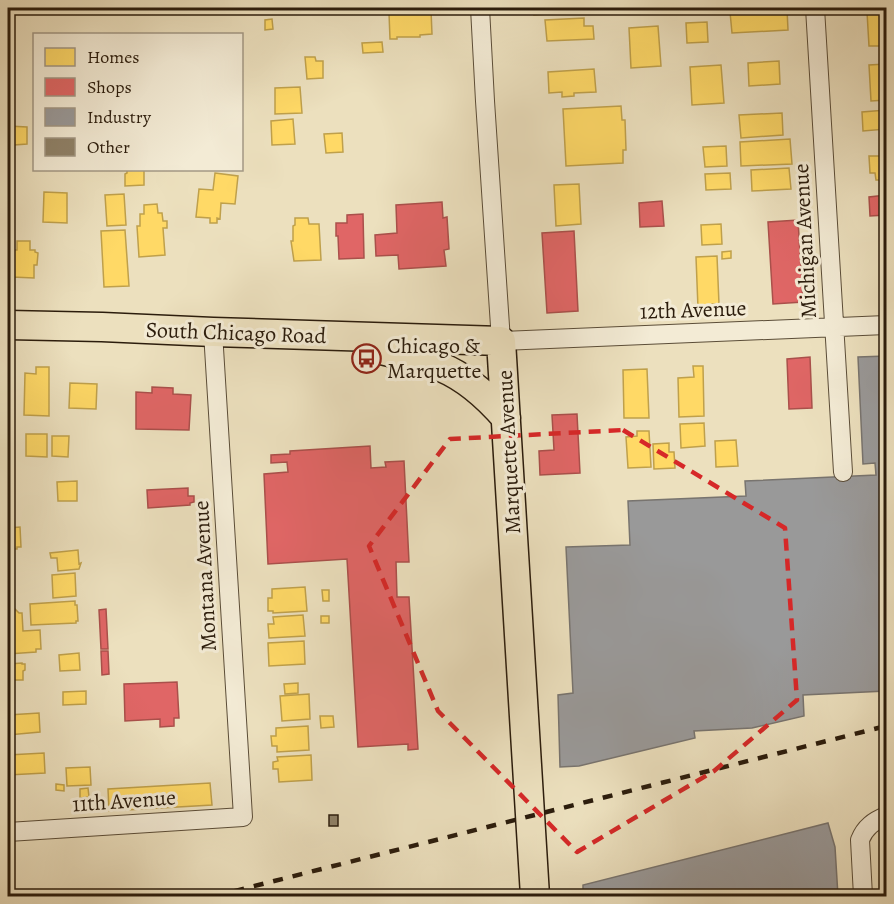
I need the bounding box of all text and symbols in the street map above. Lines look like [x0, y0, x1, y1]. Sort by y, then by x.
legend [33, 33, 243, 171]
text: Homes [87, 45, 139, 69]
text: Shops [87, 75, 132, 99]
text: Industry [87, 105, 152, 129]
text: Other [87, 135, 130, 159]
street label: Michigan Avenue [786, 163, 824, 319]
street label: 12th Avenue [639, 293, 747, 327]
street label: South Chicago Road [145, 315, 327, 351]
place label: Chicago & Marquette [387, 331, 481, 386]
bus stop icon: Chicago & Marquette [350, 342, 382, 374]
street label: Marquette Avenue [490, 369, 528, 535]
street label: Montana Avenue [186, 500, 224, 652]
street label: 11th Avenue [71, 782, 177, 820]

